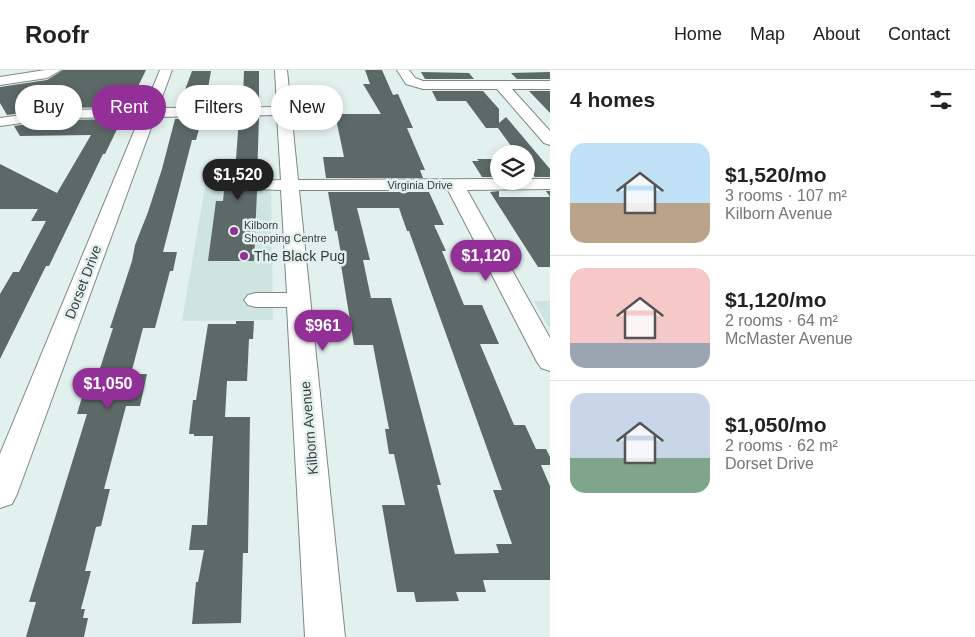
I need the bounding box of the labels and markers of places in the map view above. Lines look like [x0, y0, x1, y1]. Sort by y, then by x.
pin: $1,520 [197, 158, 279, 201]
place label: Kilborn Shopping Centre [244, 219, 327, 244]
marker: Kilborn Shopping Centre [228, 225, 240, 237]
pin: $1,120 [445, 240, 527, 282]
place label: The Black Pug [254, 248, 345, 264]
marker: The Black Pug [238, 250, 250, 262]
pin: $961 [293, 310, 353, 352]
pin: $1,050 [67, 368, 149, 410]

